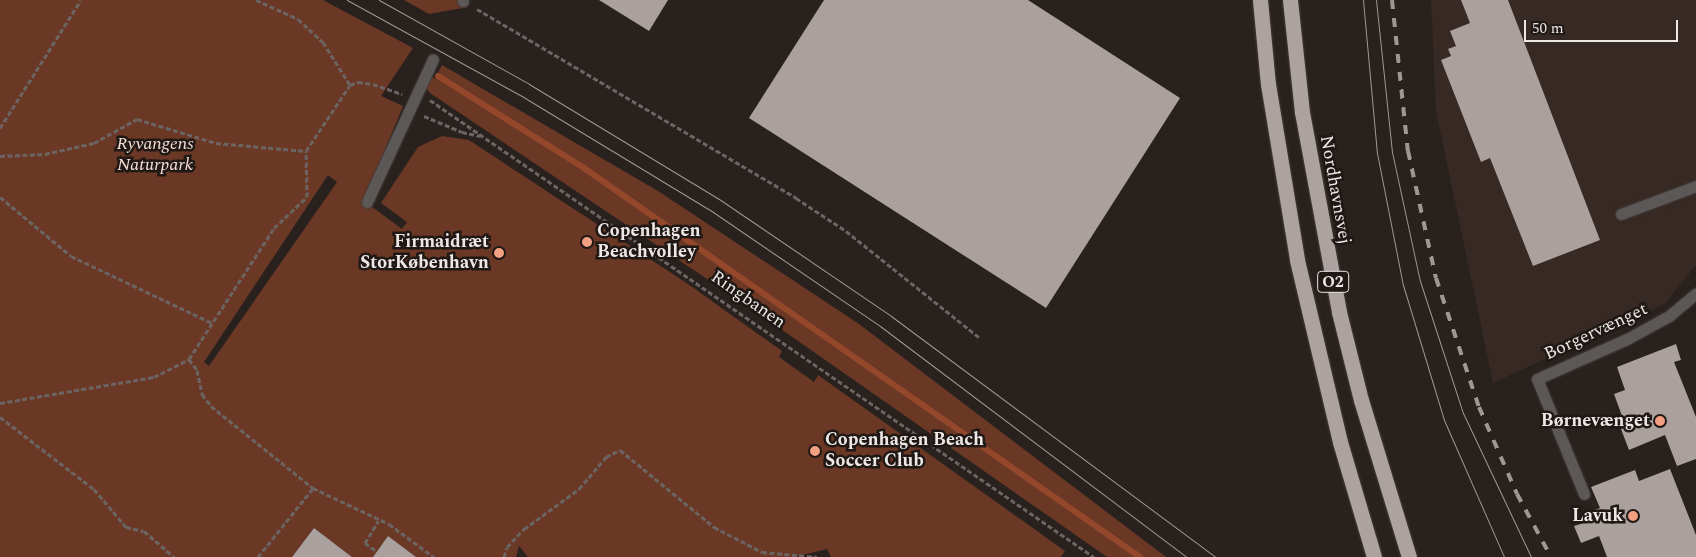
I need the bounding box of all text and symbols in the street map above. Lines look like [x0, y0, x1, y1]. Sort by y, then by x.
scale bar [1526, 10, 1680, 42]
text: 50 m [1532, 17, 1564, 40]
park label: Ryvangens Naturpark [116, 134, 194, 176]
street label: Nordhavnsvej [1315, 134, 1355, 246]
place label: Copenhagen Beachvolley [597, 221, 701, 264]
place label: Firmaidræt StorKøbenhavn [360, 232, 489, 274]
marker: Copenhagen Beachvolley [581, 236, 593, 248]
marker: Firmaidræt StorKøbenhavn [493, 247, 505, 259]
street label: Ringbanen [706, 266, 790, 334]
road number: O2 [1317, 268, 1349, 296]
street label: Borgervænget [1541, 299, 1651, 365]
place label: Børnevænget [1541, 410, 1650, 432]
marker: Børnevænget [1654, 415, 1666, 427]
place label: Copenhagen Beach Soccer Club [825, 430, 984, 472]
marker: Copenhagen Beach Soccer Club [809, 445, 821, 457]
place label: Lavuk [1572, 505, 1623, 527]
marker: Lavuk [1627, 510, 1639, 522]

